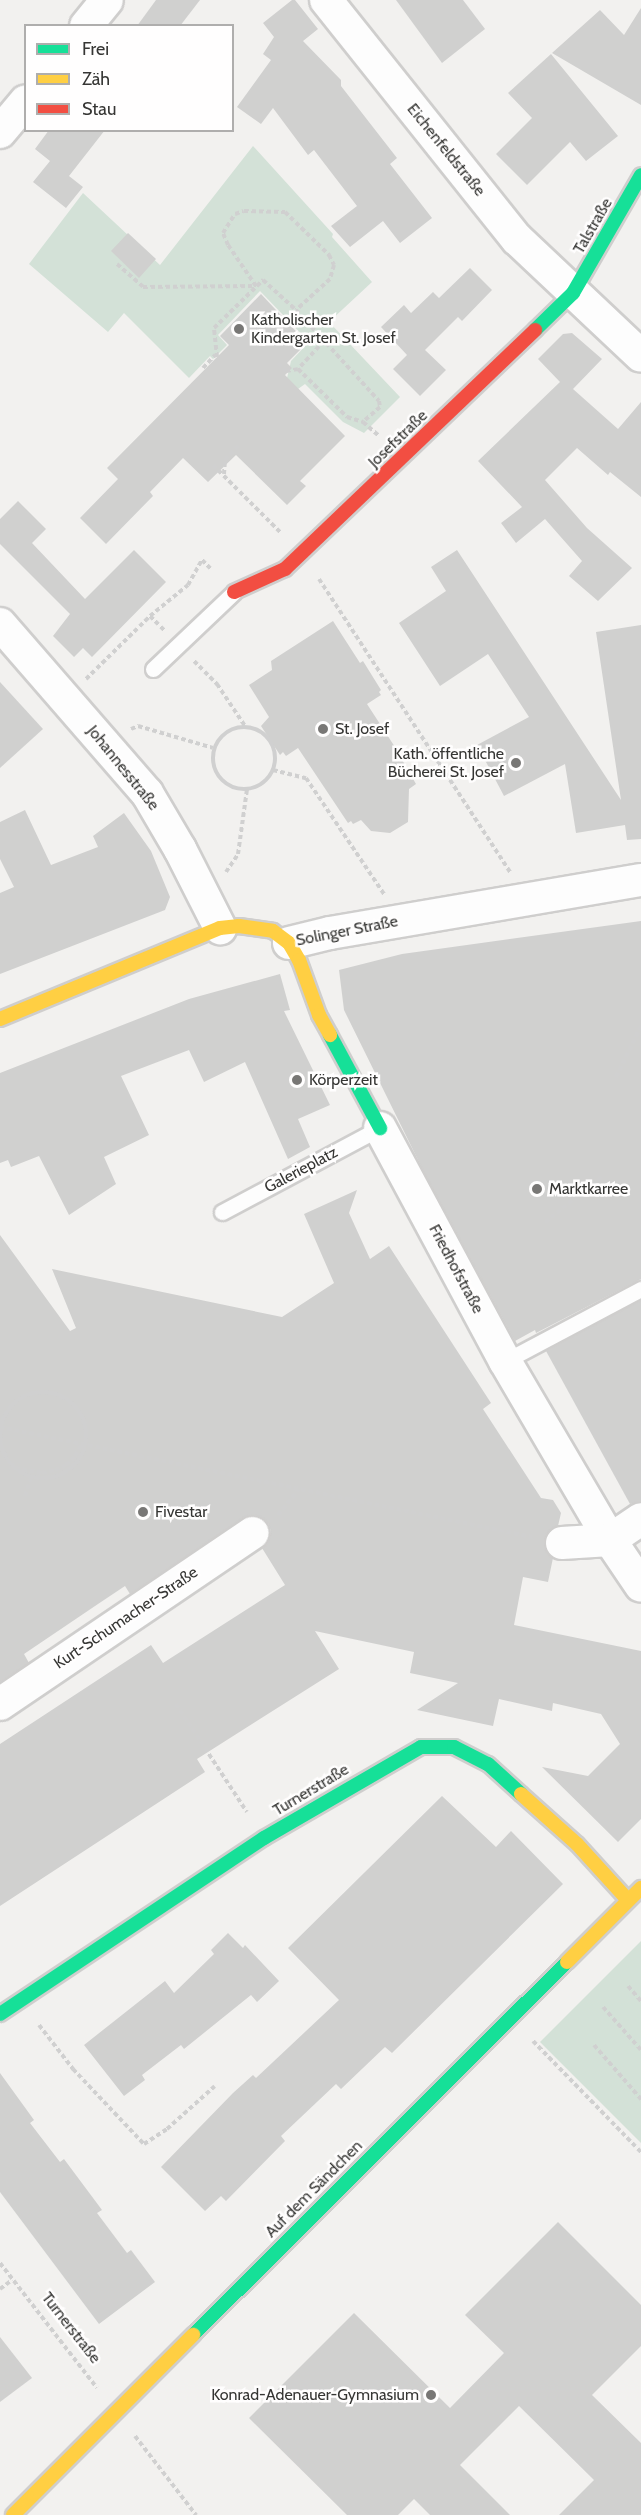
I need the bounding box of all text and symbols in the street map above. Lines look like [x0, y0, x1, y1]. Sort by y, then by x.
legend [24, 24, 234, 132]
text: Frei [82, 38, 109, 60]
text: Zäh [82, 68, 110, 90]
text: Stau [82, 98, 116, 120]
street label: Eichenfeldstraße [403, 100, 489, 200]
street label: Talstraße [569, 195, 617, 257]
place label: Katholischer Kindergarten St. Josef [251, 310, 396, 348]
marker: Katholischer Kindergarten St. Josef [232, 322, 246, 336]
street label: Josefstraße [364, 406, 432, 472]
place label: St. Josef [335, 719, 389, 739]
street label: Johannesstraße [83, 722, 163, 814]
marker: St. Josef [316, 722, 330, 736]
place label: Kath. öffentliche Bücherei St. Josef [388, 744, 504, 782]
marker: Kath. öffentliche Bücherei St. Josef [509, 756, 523, 770]
street label: Solinger Straße [294, 912, 400, 950]
place label: Körperzeit [309, 1070, 378, 1090]
marker: Körperzeit [290, 1073, 304, 1087]
street label: Galerieplatz [261, 1143, 341, 1197]
place label: Marktkarree [549, 1179, 628, 1199]
marker: Marktkarree [530, 1182, 544, 1196]
street label: Friedhofstraße [425, 1221, 487, 1317]
place label: Fivestar [155, 1502, 207, 1522]
marker: Fivestar [136, 1505, 150, 1519]
street label: Kurt-Schumacher-Straße [50, 1563, 202, 1673]
street label: Turnerstraße [270, 1760, 352, 1820]
street label: Auf dem Sändchen [261, 2136, 367, 2242]
street label: Turnerstraße [37, 2289, 105, 2367]
place label: Konrad-Adenauer-Gymnasium [211, 2385, 419, 2405]
marker: Konrad-Adenauer-Gymnasium [424, 2388, 438, 2402]

